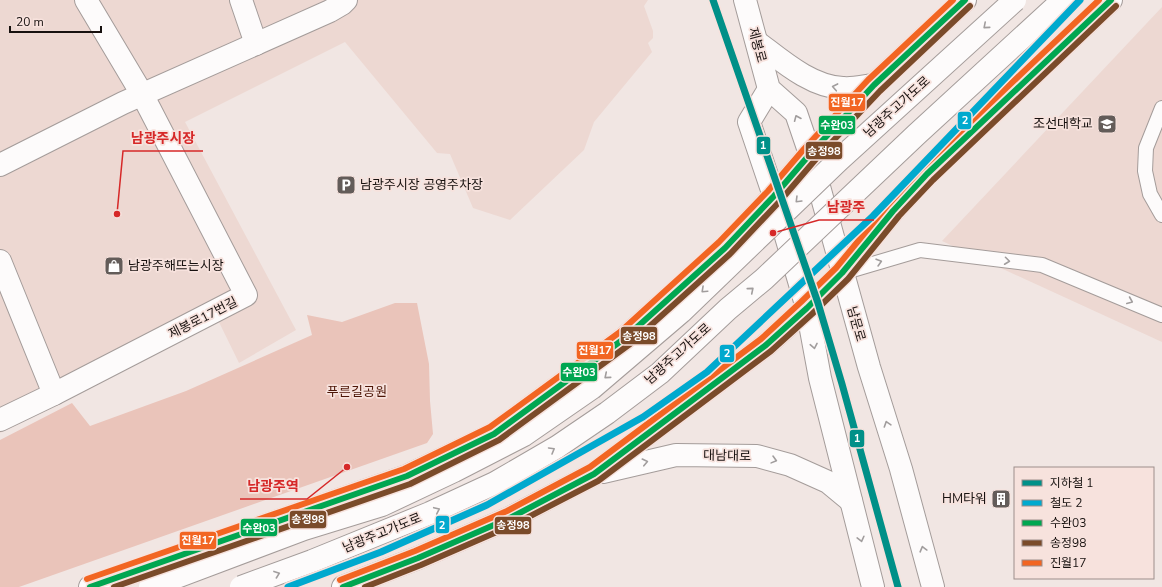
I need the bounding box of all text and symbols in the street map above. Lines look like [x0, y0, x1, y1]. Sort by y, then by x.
scale bar [10, 8, 101, 34]
text: 20 m [16, 14, 44, 30]
one-way arrow [983, 21, 991, 28]
street label: 제봉로 [744, 25, 770, 65]
street label: 남광주고가도로 [860, 72, 934, 142]
one-way arrow [832, 83, 838, 91]
line badge: 진월17 [828, 93, 866, 112]
text: 진월17 [830, 95, 864, 110]
line badge: 2 [957, 111, 972, 130]
text: 2 [962, 113, 969, 128]
school or university icon: 조선대학교 [1096, 113, 1118, 135]
one-way arrow [793, 114, 801, 121]
line badge: 수완03 [818, 115, 856, 135]
place label: 조선대학교 [1033, 115, 1093, 133]
text: 수완03 [820, 118, 854, 133]
callout: 남광주시장 [123, 125, 203, 151]
text: 남광주시장 [131, 129, 195, 148]
line badge: 1 [756, 136, 771, 155]
text: 1 [760, 138, 766, 153]
line badge: 송정98 [805, 141, 843, 160]
text: 송정98 [807, 144, 841, 159]
parking icon: 남광주시장 공영주차장 [335, 174, 357, 196]
place label: 남광주시장 공영주차장 [360, 176, 483, 194]
callout: 남광주 [819, 194, 874, 220]
one-way arrow [795, 195, 803, 203]
text: 남광주 [827, 198, 865, 217]
shop icon: 남광주해뜨는시장 [103, 255, 125, 277]
one-way arrow [1004, 256, 1010, 265]
place label: 남광주해뜨는시장 [128, 257, 224, 275]
one-way arrow [876, 258, 883, 267]
one-way arrow [702, 285, 709, 292]
one-way arrow [746, 287, 754, 294]
street label: 제봉로17번길 [165, 293, 241, 343]
one-way arrow [1126, 297, 1133, 305]
street label: 남문로 [842, 304, 870, 344]
street label: 남광주고가도로 [641, 319, 715, 389]
line badge: 송정98 [620, 326, 658, 345]
text: 송정98 [622, 329, 656, 344]
line badge: 진월17 [576, 341, 614, 360]
text: 진월17 [578, 343, 612, 358]
one-way arrow [810, 343, 818, 349]
line badge: 2 [719, 344, 735, 363]
text: 2 [724, 346, 731, 361]
line badge: 수완03 [560, 362, 598, 382]
text: 수완03 [562, 365, 596, 380]
one-way arrow [604, 371, 611, 378]
park label: 푸른길공원 [327, 383, 387, 401]
one-way arrow [883, 421, 892, 428]
line badge: 1 [849, 429, 865, 448]
text: 1 [854, 431, 860, 446]
one-way arrow [548, 447, 555, 454]
street label: 대남대로 [703, 447, 751, 465]
one-way arrow [771, 456, 777, 464]
one-way arrow [641, 458, 648, 467]
legend [1014, 467, 1154, 579]
callout: 남광주역 [240, 473, 307, 499]
text: 지하철 1 [1050, 475, 1093, 491]
text: 남광주역 [247, 477, 299, 496]
building icon: HM타워 [990, 488, 1012, 510]
place label: HM타워 [942, 490, 987, 508]
text: 철도 2 [1050, 495, 1082, 511]
one-way arrow [433, 507, 440, 515]
street label: 남광주고가도로 [340, 509, 424, 557]
line badge: 송정98 [289, 510, 327, 529]
text: 송정98 [291, 512, 325, 527]
line badge: 2 [435, 515, 450, 534]
text: 수완03 [1050, 515, 1086, 531]
line badge: 송정98 [494, 516, 532, 535]
line badge: 수완03 [240, 518, 278, 537]
text: 2 [439, 518, 446, 533]
text: 송정98 [496, 518, 530, 533]
text: 수완03 [242, 521, 276, 536]
line badge: 진월17 [179, 531, 217, 550]
text: 진월17 [181, 533, 215, 548]
one-way arrow [856, 535, 865, 542]
text: 송정98 [1050, 535, 1086, 551]
one-way arrow [919, 546, 928, 553]
text: 진월17 [1050, 555, 1086, 571]
one-way arrow [274, 570, 281, 578]

